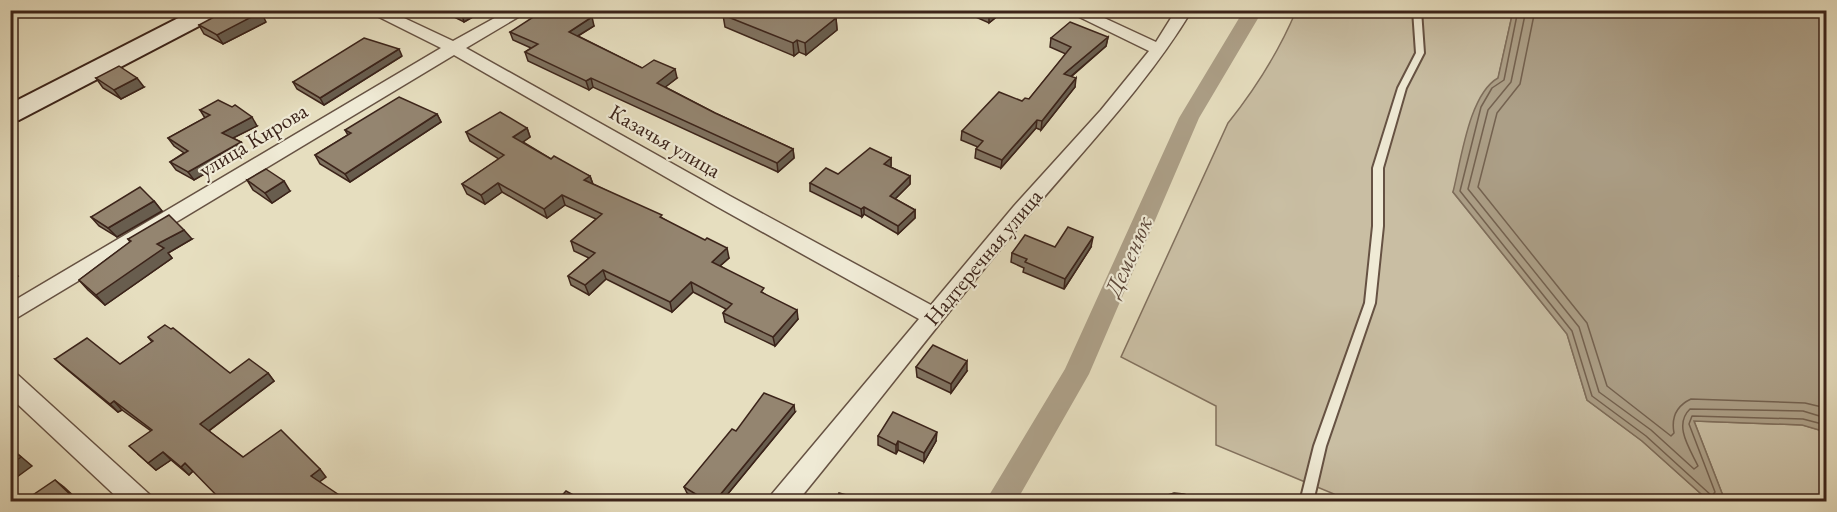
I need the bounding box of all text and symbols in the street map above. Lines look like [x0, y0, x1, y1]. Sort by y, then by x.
street label: улица Кирова [193, 96, 313, 184]
street label: Казачья улица [604, 97, 726, 185]
street label: Надтеречная улица [917, 182, 1049, 331]
water label: Деменюк [1096, 210, 1160, 303]

